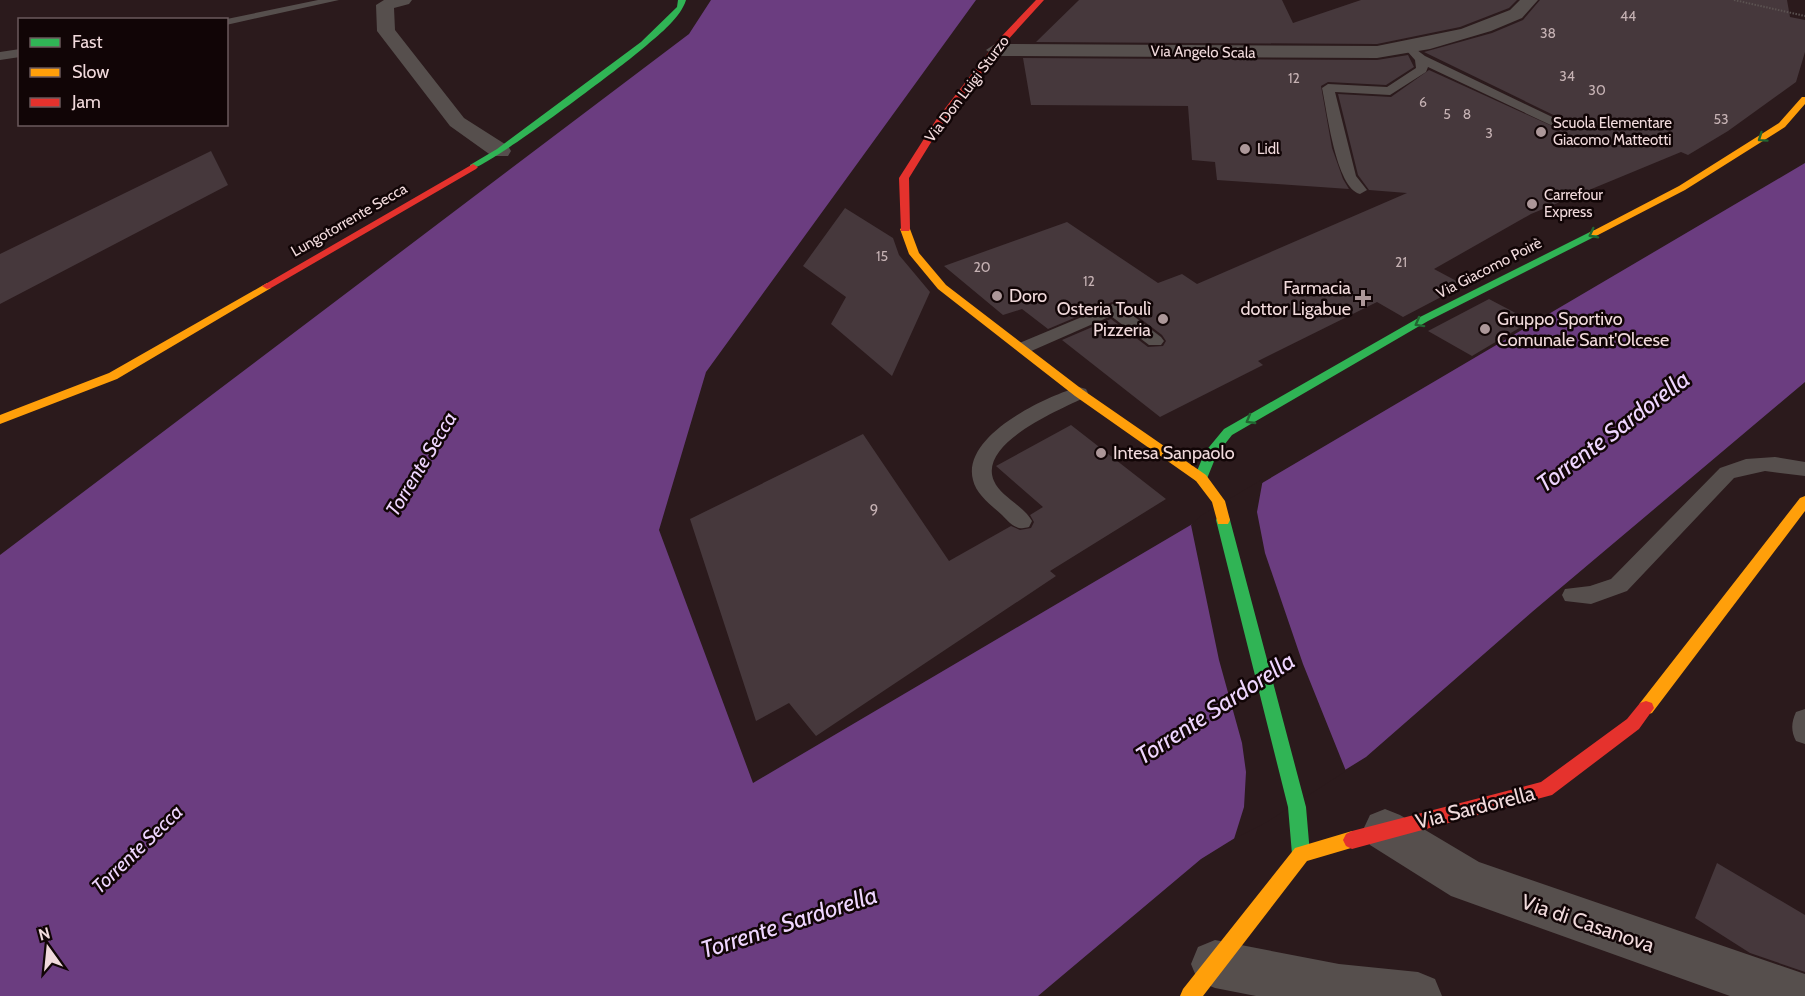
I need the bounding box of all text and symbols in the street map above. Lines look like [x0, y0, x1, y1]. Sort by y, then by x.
house number: 44 [1620, 7, 1636, 25]
legend [18, 18, 228, 126]
house number: 38 [1540, 24, 1556, 42]
text: Fast [72, 31, 103, 53]
street label: Via Don Luigi Sturzo [921, 32, 1013, 146]
street label: Via Angelo Scala [1150, 42, 1256, 62]
text: Slow [72, 61, 109, 83]
house number: 34 [1559, 67, 1575, 85]
house number: 12 [1288, 69, 1300, 87]
house number: 30 [1588, 81, 1606, 99]
text: Jam [71, 91, 101, 113]
house number: 6 [1419, 93, 1427, 111]
house number: 5 [1443, 105, 1451, 123]
house number: 8 [1463, 105, 1471, 123]
house number: 53 [1713, 110, 1729, 128]
place label: Scuola Elementare Giacomo Matteotti [1553, 114, 1672, 149]
house number: 3 [1485, 124, 1493, 142]
marker: Scuola Elementare Giacomo Matteotti [1534, 125, 1548, 139]
one-way arrow [1758, 131, 1769, 142]
place label: Lidl [1257, 140, 1280, 158]
marker: Lidl [1238, 142, 1252, 156]
street label: Lungotorrente Secca [288, 179, 411, 261]
place label: Carrefour Express [1544, 186, 1603, 221]
marker: Carrefour Express [1525, 197, 1539, 211]
one-way arrow [1588, 227, 1599, 239]
street label: Via Giacomo Poirè [1433, 234, 1545, 302]
house number: 15 [876, 247, 888, 265]
house number: 21 [1395, 253, 1407, 271]
house number: 20 [973, 258, 991, 276]
house number: 12 [1083, 272, 1095, 290]
place label: Farmacia dottor Ligabue [1240, 277, 1351, 320]
place label: Doro [1009, 285, 1047, 307]
marker: Doro [990, 289, 1004, 303]
marker: Farmacia dottor Ligabue [1356, 291, 1370, 305]
place label: Osteria Toulì Pizzeria [1057, 298, 1151, 341]
place label: Gruppo Sportivo Comunale Sant'Olcese [1497, 308, 1669, 351]
marker: Osteria Toulì Pizzeria [1156, 312, 1170, 326]
one-way arrow [1415, 315, 1425, 327]
marker: Gruppo Sportivo Comunale Sant'Olcese [1478, 322, 1492, 336]
water label: Torrente Sardorella [1531, 364, 1695, 498]
water label: Torrente Secca [381, 408, 461, 520]
one-way arrow [1246, 412, 1256, 424]
place label: Intesa Sanpaolo [1113, 442, 1235, 464]
marker: Intesa Sanpaolo [1094, 446, 1108, 460]
house number: 9 [870, 501, 878, 519]
water label: Torrente Sardorella [1130, 646, 1300, 770]
street label: Via Sardorella [1413, 780, 1537, 834]
water label: Torrente Secca [86, 800, 188, 898]
water label: Torrente Sardorella [697, 880, 881, 964]
street label: Via di Casanova [1518, 889, 1658, 957]
north arrow [18, 918, 78, 978]
text: N [36, 923, 52, 945]

